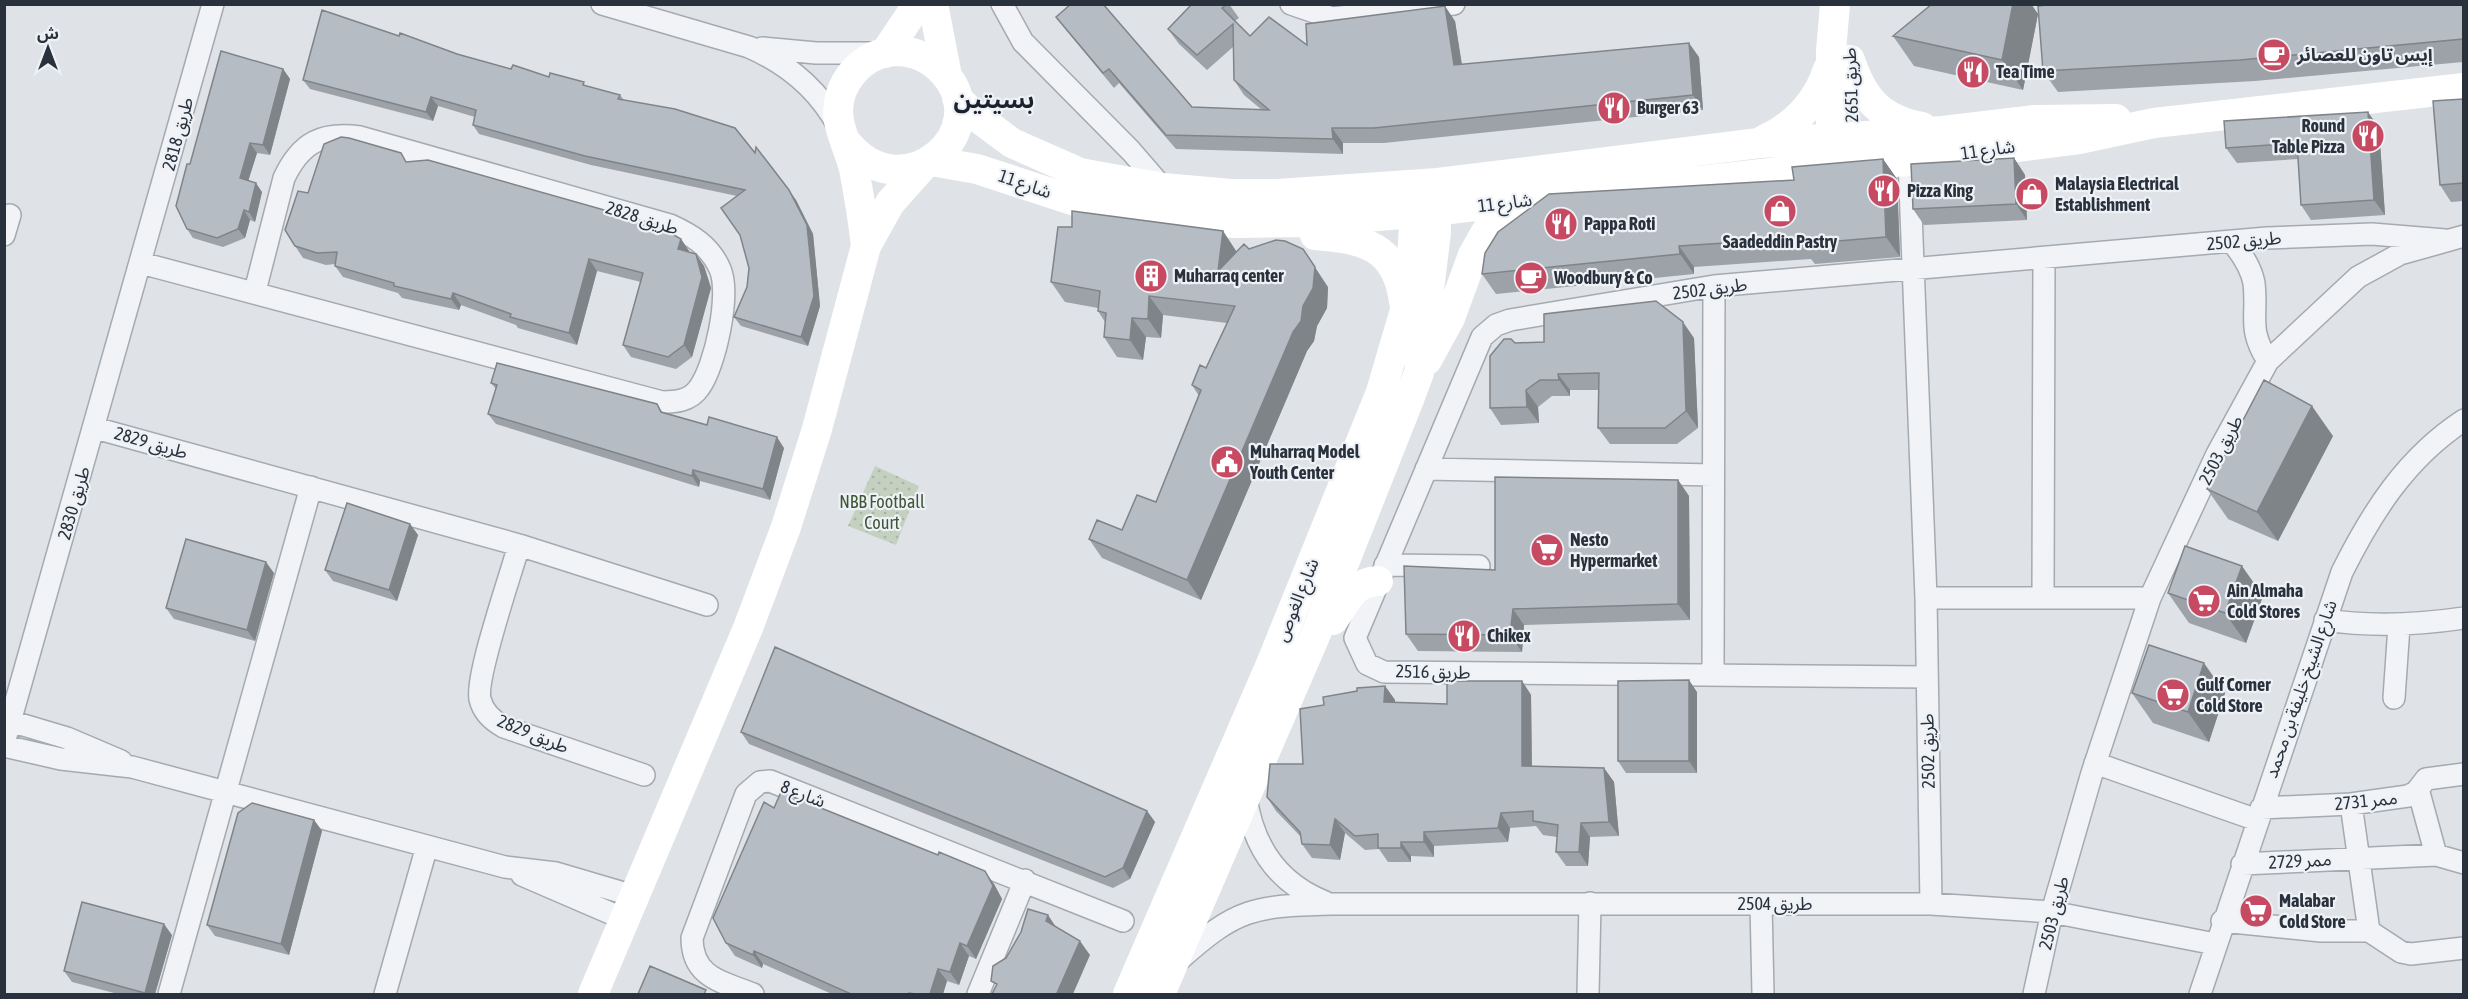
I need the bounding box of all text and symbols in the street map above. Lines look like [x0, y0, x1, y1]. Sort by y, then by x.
north arrow [18, 18, 78, 78]
text: ش [37, 24, 59, 43]
cafe icon: إيس تاون للعصائر [2256, 37, 2292, 73]
place label: إيس تاون للعصائر [2296, 44, 2433, 67]
street label: طريق 2651 [1839, 47, 1863, 123]
restaurant icon: Tea Time [1955, 54, 1991, 90]
place label: Tea Time [1996, 61, 2055, 82]
district label: بسيتين [954, 86, 1034, 114]
restaurant icon: Burger 63 [1596, 90, 1632, 126]
street label: طريق 2818 [158, 95, 198, 173]
place label: Burger 63 [1637, 97, 1699, 118]
place label: Round Table Pizza [2272, 115, 2345, 157]
restaurant icon: Round Table Pizza [2350, 118, 2386, 154]
street label: شارع 11 [1959, 135, 2017, 168]
street label: شارع 11 [995, 165, 1054, 206]
restaurant icon: Pizza King [1866, 173, 1902, 209]
place label: Malaysia Electrical Establishment [2055, 173, 2179, 215]
shop icon: Malaysia Electrical Establishment [2014, 176, 2050, 212]
place label: Pizza King [1907, 180, 1973, 201]
street label: شارع 11 [1477, 189, 1534, 220]
shop icon: Saadeddin Pastry [1762, 193, 1798, 229]
street label: طريق 2828 [603, 197, 681, 239]
restaurant icon: Pappa Roti [1543, 206, 1579, 242]
place label: Pappa Roti [1584, 213, 1656, 234]
street label: طريق 2502 [2206, 227, 2282, 255]
place label: Saadeddin Pastry [1723, 231, 1838, 252]
building icon: Muharraq center [1133, 258, 1169, 294]
cafe icon: Woodbury & Co [1513, 260, 1549, 296]
place label: Muharraq center [1174, 265, 1284, 286]
place label: Woodbury & Co [1553, 267, 1653, 288]
street label: طريق 2502 [1671, 274, 1749, 304]
street label: طريق 2503 [2194, 412, 2248, 488]
street label: طريق 2829 [112, 422, 190, 464]
place label: Muharraq Model Youth Center [1249, 441, 1360, 483]
public building icon: Muharraq Model Youth Center [1209, 444, 1245, 480]
street label: طريق 2830 [53, 464, 95, 542]
park label: NBB Football Court [839, 491, 925, 533]
place label: Nesto Hypermarket [1570, 529, 1658, 571]
supermarket icon: Nesto Hypermarket [1529, 532, 1565, 568]
street label: شارع الغوص [1270, 555, 1326, 646]
place label: Ain Almaha Cold Stores [2226, 580, 2303, 622]
supermarket icon: Ain Almaha Cold Stores [2186, 583, 2222, 619]
street label: شارع الشيخ خليفة بن محمد [2260, 597, 2345, 782]
restaurant icon: Chikex [1446, 618, 1482, 654]
place label: Chikex [1487, 625, 1532, 646]
street label: طريق 2516 [1395, 660, 1471, 684]
place label: Gulf Corner Cold Store [2196, 674, 2271, 716]
supermarket icon: Gulf Corner Cold Store [2155, 677, 2191, 713]
street label: طريق 2829 [494, 710, 572, 758]
street label: طريق 2502 [1916, 713, 1940, 789]
street label: شارع 8 [776, 775, 828, 815]
street label: ممر 2731 [2333, 787, 2399, 815]
street label: ممر 2729 [2268, 848, 2332, 874]
street label: طريق 2503 [2034, 874, 2074, 952]
place label: Malabar Cold Store [2279, 890, 2346, 932]
street label: طريق 2504 [1737, 893, 1813, 915]
supermarket icon: Malabar Cold Store [2238, 893, 2274, 929]

